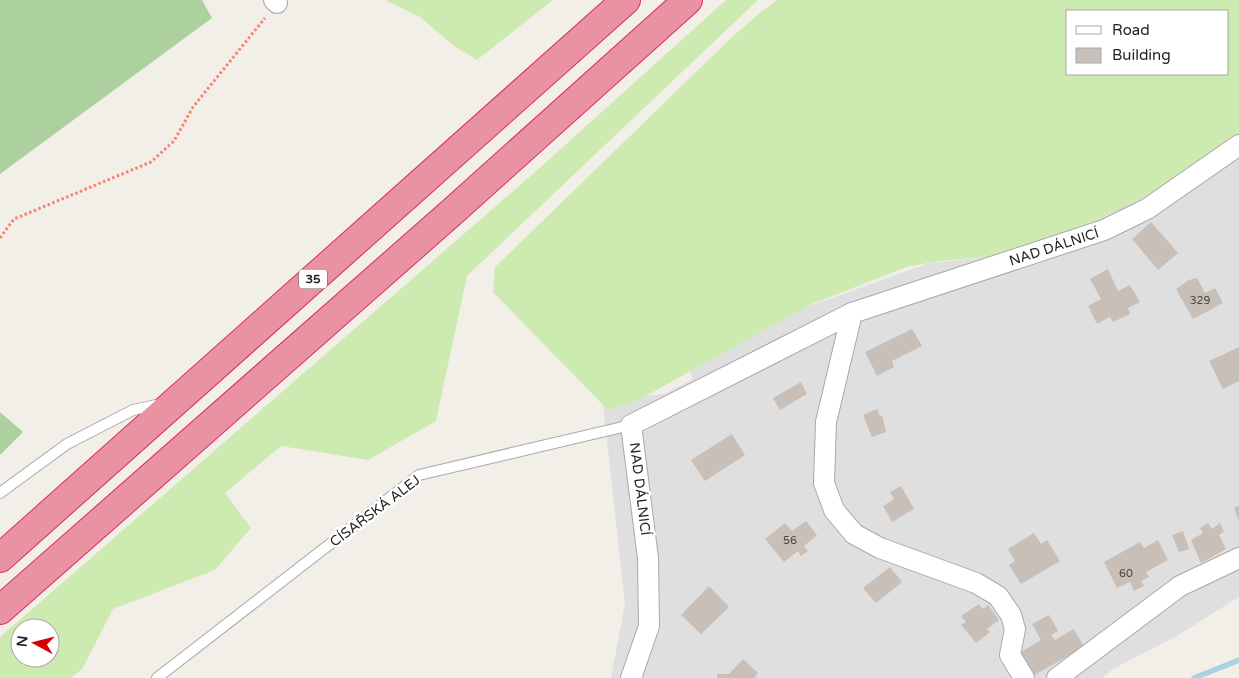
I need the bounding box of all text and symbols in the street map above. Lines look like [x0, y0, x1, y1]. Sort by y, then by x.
legend [1066, 10, 1229, 75]
text: Road [1112, 21, 1150, 39]
text: Building [1112, 46, 1171, 64]
street label: NAD DÁLNICÍ [1007, 224, 1101, 270]
road number: 35 [299, 270, 327, 288]
house number: 329 [1190, 294, 1210, 307]
street label: NAD DÁLNICÍ [626, 442, 654, 536]
street label: CÍSAŘSKÁ ALEJ [327, 472, 423, 550]
house number: 56 [783, 534, 797, 547]
house number: 60 [1119, 567, 1133, 580]
north arrow [10, 618, 60, 668]
text: N [13, 635, 32, 648]

